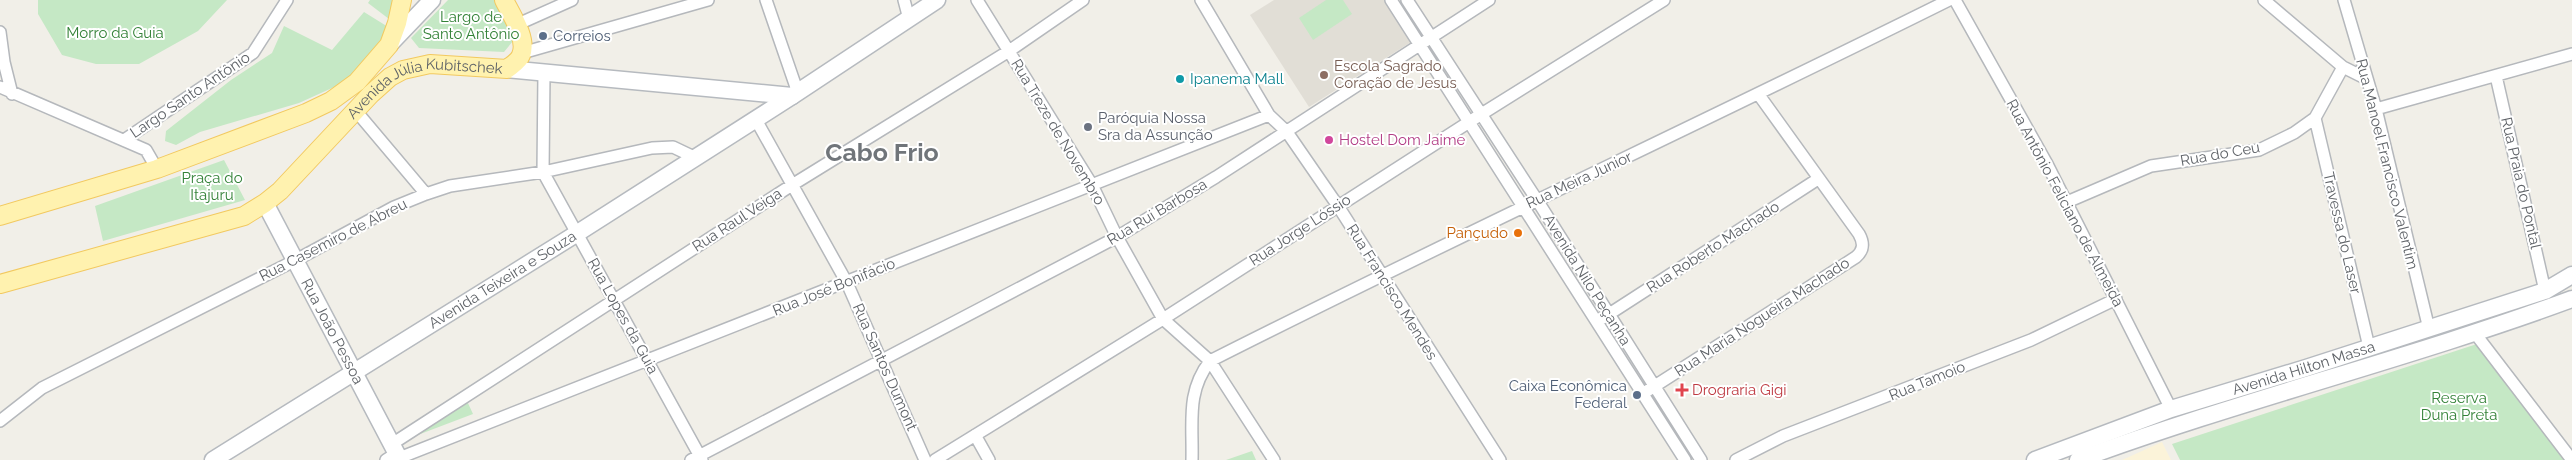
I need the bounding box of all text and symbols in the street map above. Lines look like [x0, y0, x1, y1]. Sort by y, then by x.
park label: Largo de Santo Antônio [423, 8, 519, 43]
park label: Morro da Guia [66, 24, 164, 42]
place label: Correios [553, 27, 611, 45]
marker: Correios [537, 30, 549, 42]
street label: Largo Santo Antônio [127, 48, 253, 142]
street label: Avenida Júlia Kubitschek [343, 55, 503, 123]
street label: Rua Treze de Novembro [1007, 56, 1109, 208]
place label: Escola Sagrado Coração de Jesus [1334, 57, 1457, 92]
street label: Rua Manoel Francisco Valentim [2352, 57, 2422, 271]
marker: Escola Sagrado Coração de Jesus [1318, 69, 1330, 81]
place label: Ipanema Mall [1190, 70, 1285, 88]
marker: Ipanema Mall [1174, 73, 1186, 85]
street label: Rua Antônio Feliciano de Almeida [2003, 96, 2127, 310]
place label: Paróquia Nossa Sra da Assunção [1098, 109, 1213, 144]
street label: Rua Praia do Pontal [2497, 115, 2545, 252]
marker: Paróquia Nossa Sra da Assunção [1082, 121, 1094, 133]
place label: Hostel Dom Jaime [1339, 131, 1465, 149]
marker: Hostel Dom Jaime [1323, 134, 1335, 146]
district label: Cabo Frio [825, 137, 939, 167]
street label: Rua do Ceu [2179, 138, 2261, 170]
street label: Rua Meira Junior [1523, 147, 1635, 212]
park label: Praça do Itajuru [181, 169, 243, 204]
street label: Travessa do Laser [2319, 170, 2365, 296]
street label: Rua Rui Barbosa [1104, 175, 1210, 249]
street label: Rua Raul Veiga [689, 184, 785, 256]
street label: Rua Jorge Lóssio [1246, 190, 1354, 270]
street label: Rua Casemiro de Abreu [256, 195, 410, 285]
street label: Rua Roberto Machado [1643, 197, 1783, 297]
street label: Avenida Nilo Peçanha [1539, 211, 1635, 349]
street label: Rua Francisco Mendes [1343, 221, 1441, 363]
place label: Pançudo [1446, 224, 1508, 242]
street label: Avenida Teixeira e Souza [425, 227, 580, 332]
marker: Pançudo [1512, 227, 1524, 239]
street label: Rua José Bonifácio [770, 254, 898, 320]
street label: Rua Maria Nogueira Machado [1671, 254, 1853, 380]
street label: Rua Lopes da Guia [584, 255, 662, 377]
street label: Rua João Pessoa [297, 275, 368, 387]
street label: Rua Santos Dumont [849, 301, 921, 433]
street label: Avenida Hilton Massa [2230, 337, 2377, 399]
street label: Rua Tamoio [1886, 357, 1968, 404]
place label: Caixa Econômica Federal [1509, 377, 1628, 412]
place label: Drograria Gigi [1692, 381, 1786, 399]
marker: Drograria Gigi [1676, 384, 1688, 396]
marker: Caixa Econômica Federal [1631, 389, 1643, 401]
park label: Reserva Duna Preta [2421, 389, 2497, 424]

